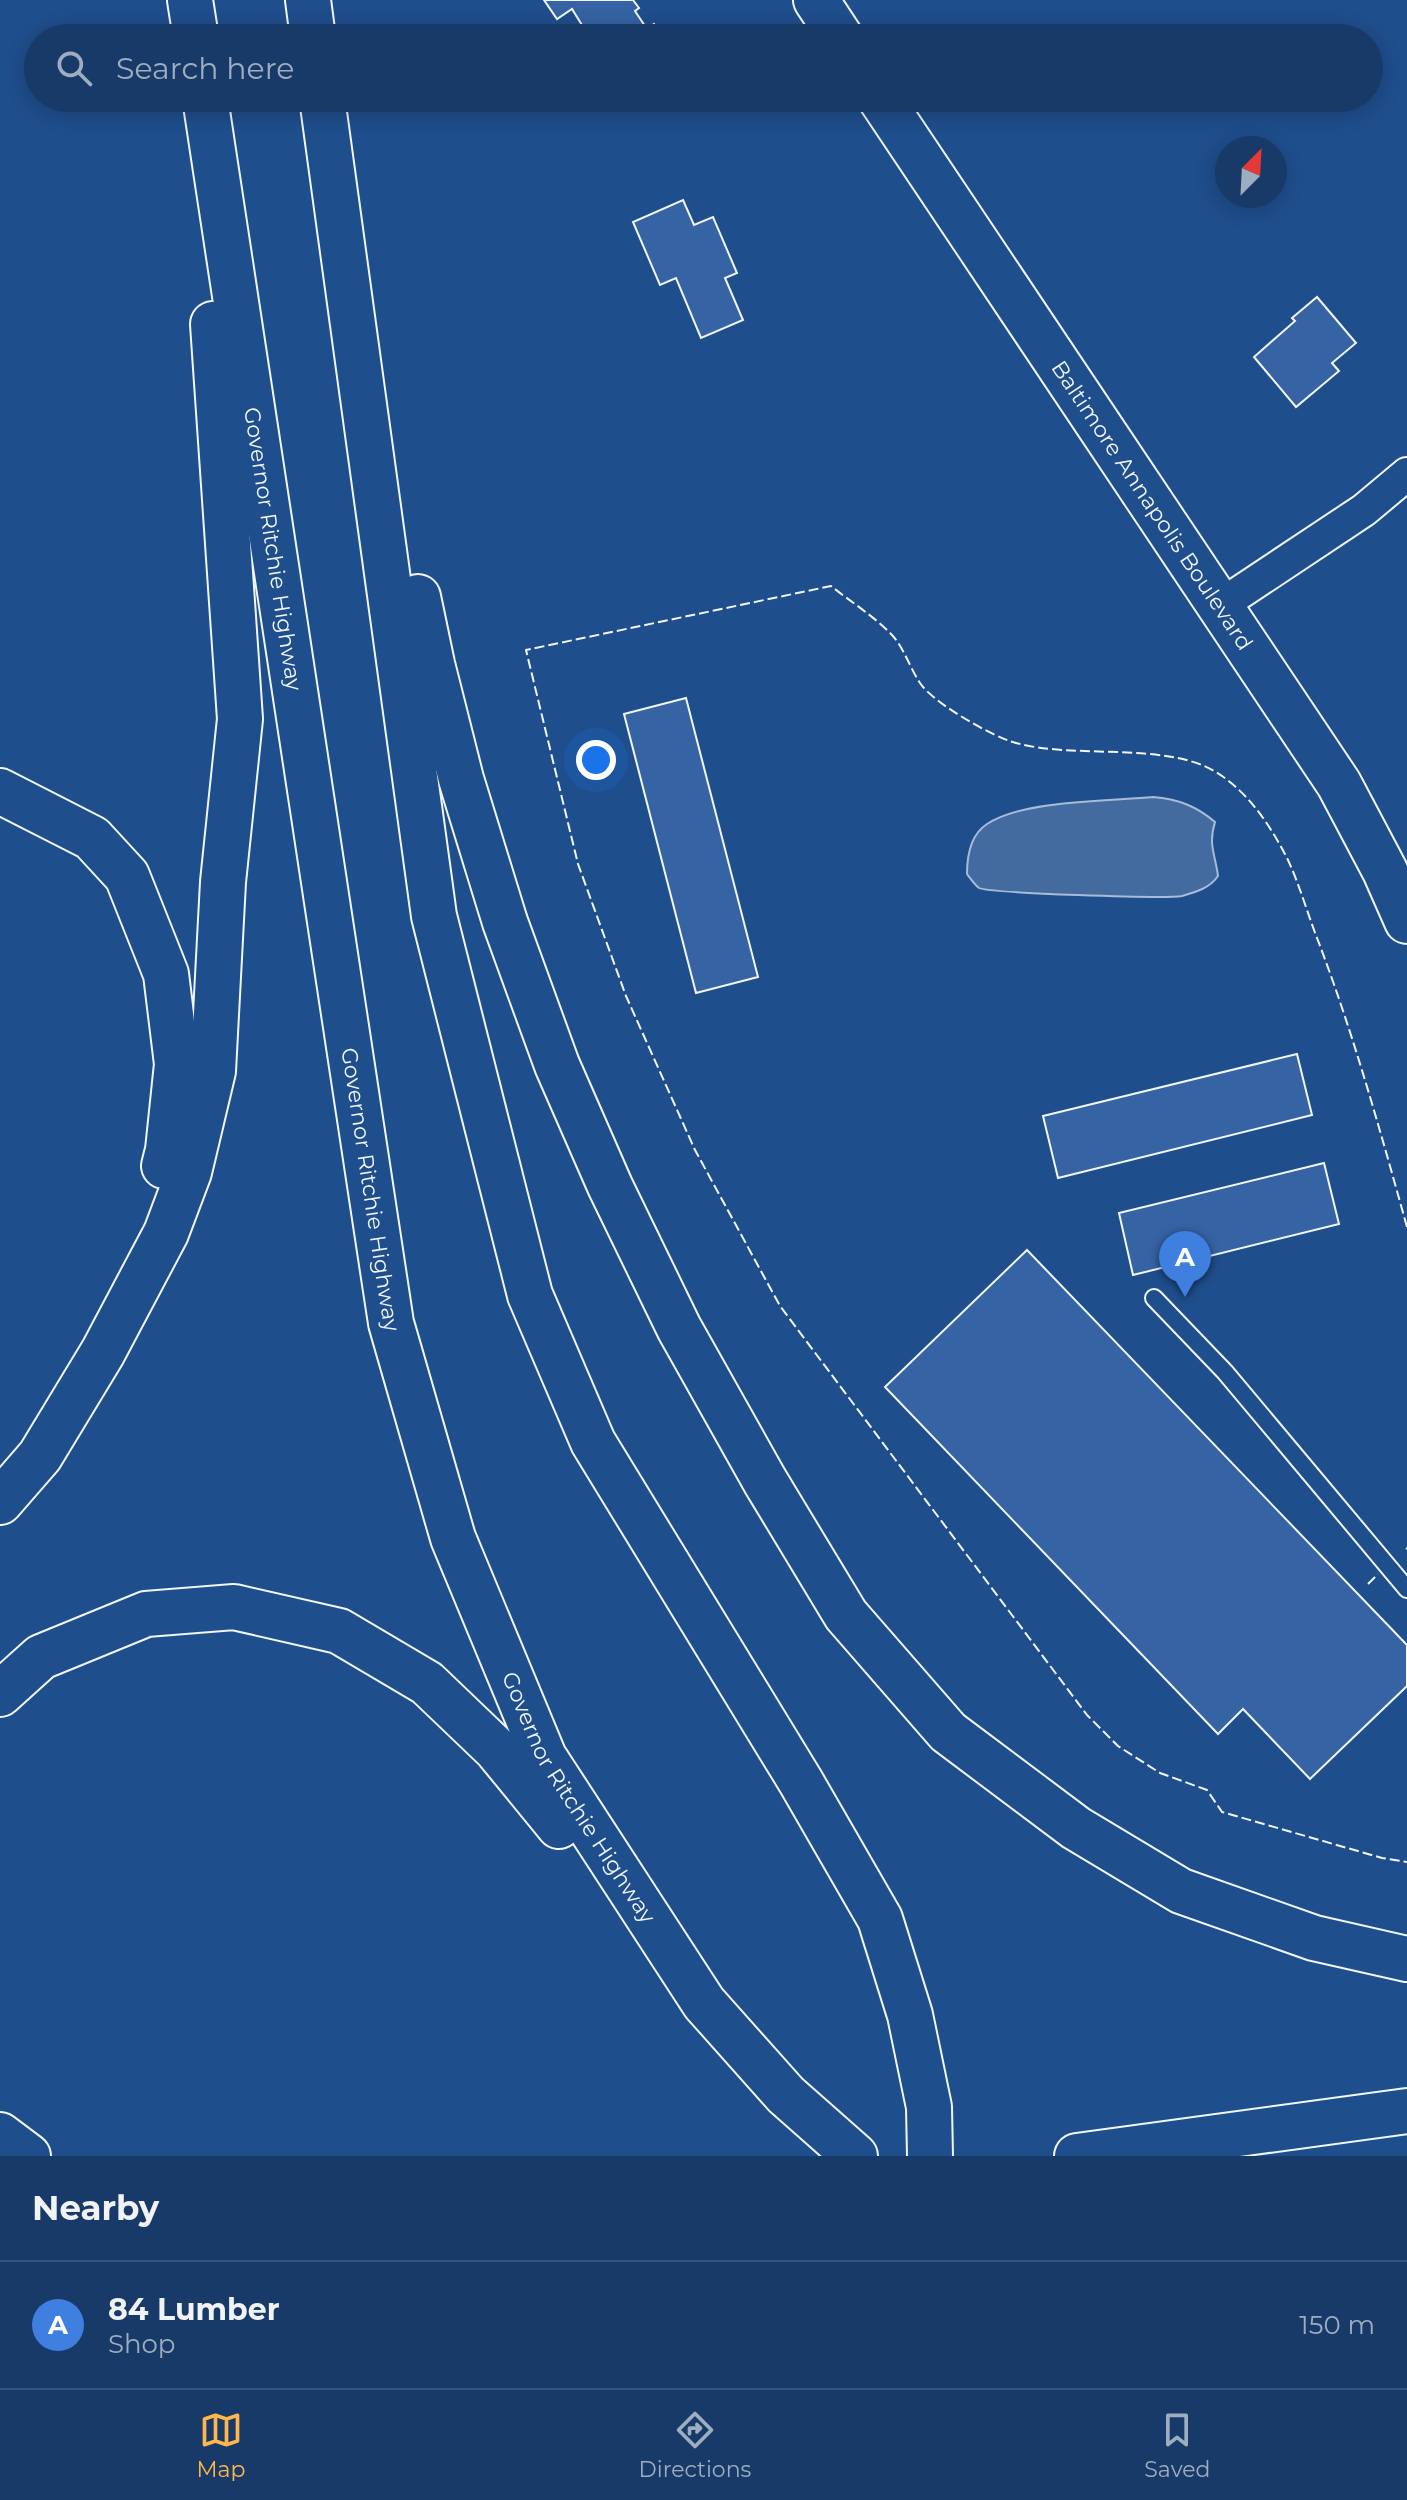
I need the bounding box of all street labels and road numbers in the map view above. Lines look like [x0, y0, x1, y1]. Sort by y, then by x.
street label: Baltimore Annapolis Boulevard [1046, 356, 1259, 655]
street label: Governor Ritchie Highway [238, 405, 308, 693]
street label: Governor Ritchie Highway [335, 1046, 406, 1335]
street label: Governor Ritchie Highway [496, 1668, 661, 1928]

